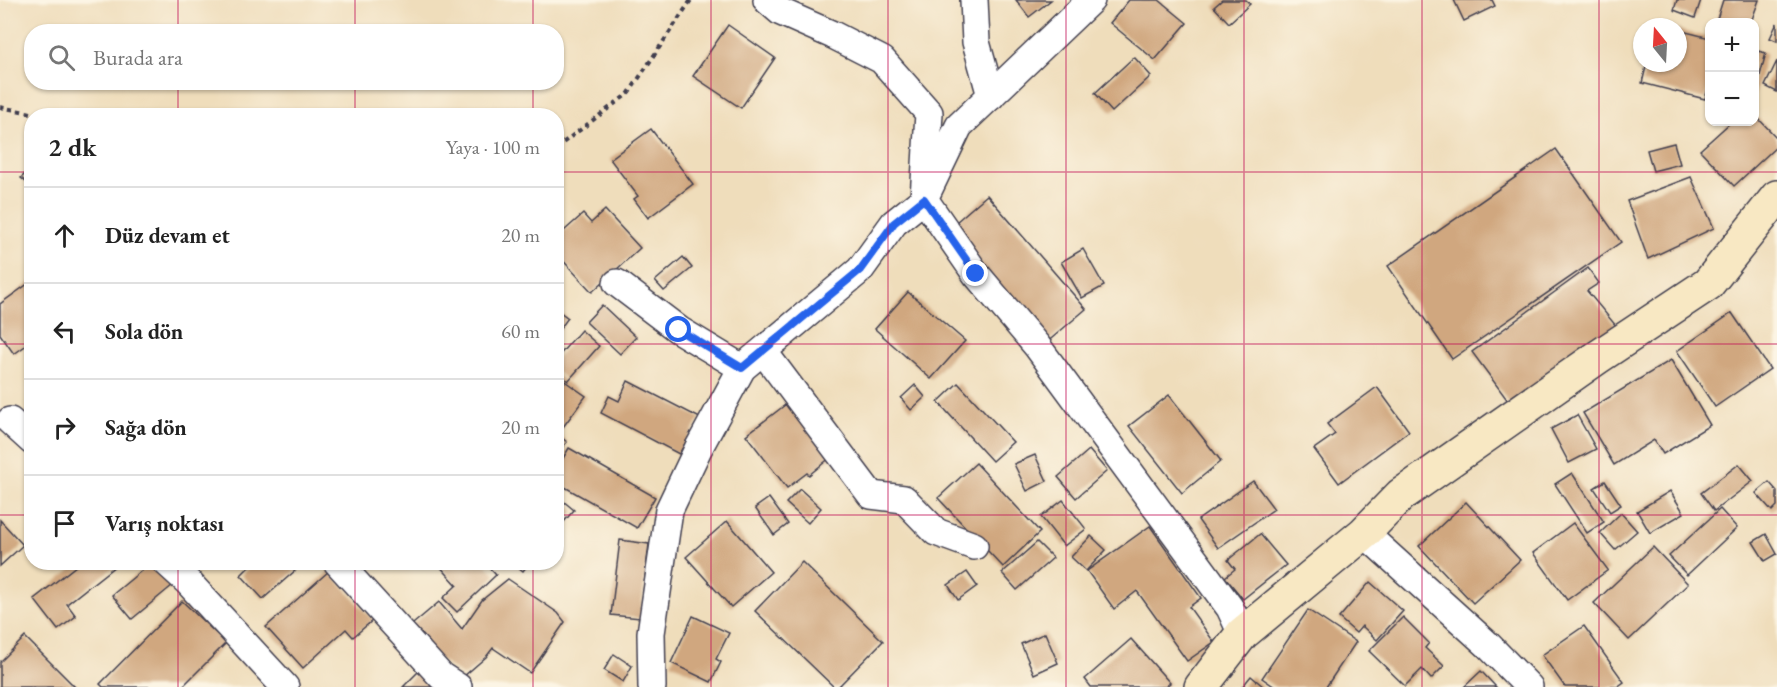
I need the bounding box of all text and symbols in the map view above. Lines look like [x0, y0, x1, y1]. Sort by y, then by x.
north arrow [1633, 18, 1687, 72]
map controls [1705, 18, 1759, 126]
button: + [1705, 18, 1759, 72]
search box [24, 24, 564, 90]
icon: search [45, 41, 78, 74]
text: Burada ara [93, 43, 183, 72]
button: − [1705, 72, 1759, 126]
text: 2 dk [48, 130, 97, 164]
text: Yaya · 100 m [446, 134, 540, 160]
icon: ahead [48, 219, 81, 252]
text: Düz devam et [105, 221, 230, 250]
text: 20 m [501, 222, 540, 248]
route end [962, 260, 988, 286]
icon: left [48, 315, 81, 348]
route start [665, 316, 691, 342]
text: Sola dön [105, 317, 183, 346]
text: 60 m [501, 318, 540, 344]
icon: right [48, 411, 81, 444]
text: Sağa dön [105, 413, 187, 442]
text: 20 m [501, 414, 540, 440]
icon: arrive [48, 507, 81, 540]
text: Varış noktası [105, 509, 224, 538]

